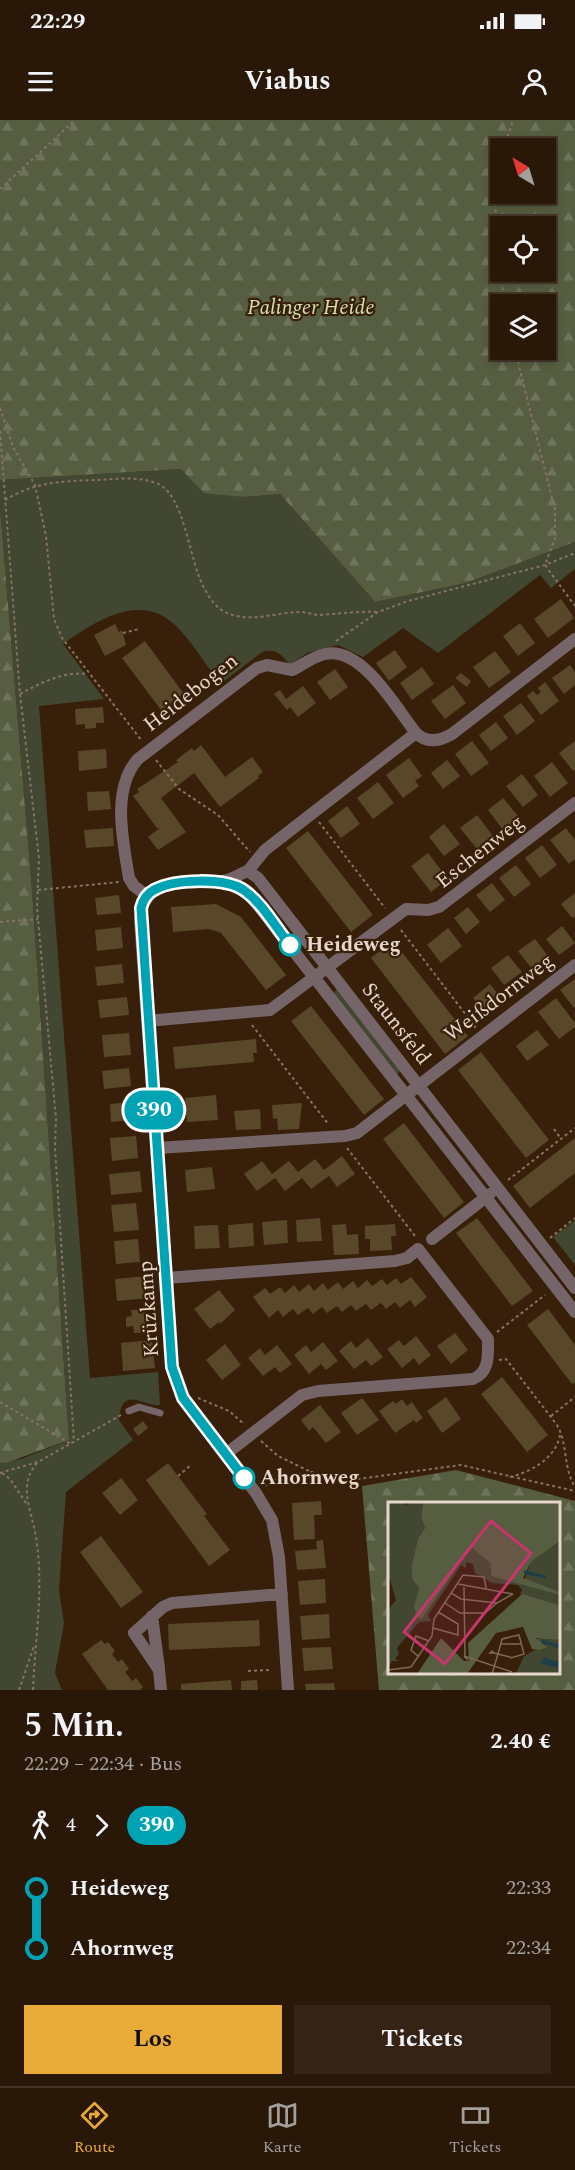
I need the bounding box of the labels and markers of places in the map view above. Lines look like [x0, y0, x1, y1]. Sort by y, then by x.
place label: Heideweg [306, 929, 401, 961]
marker: Heideweg [279, 934, 301, 956]
place label: Ahornweg [260, 1462, 360, 1494]
marker: Ahornweg [233, 1467, 255, 1489]

